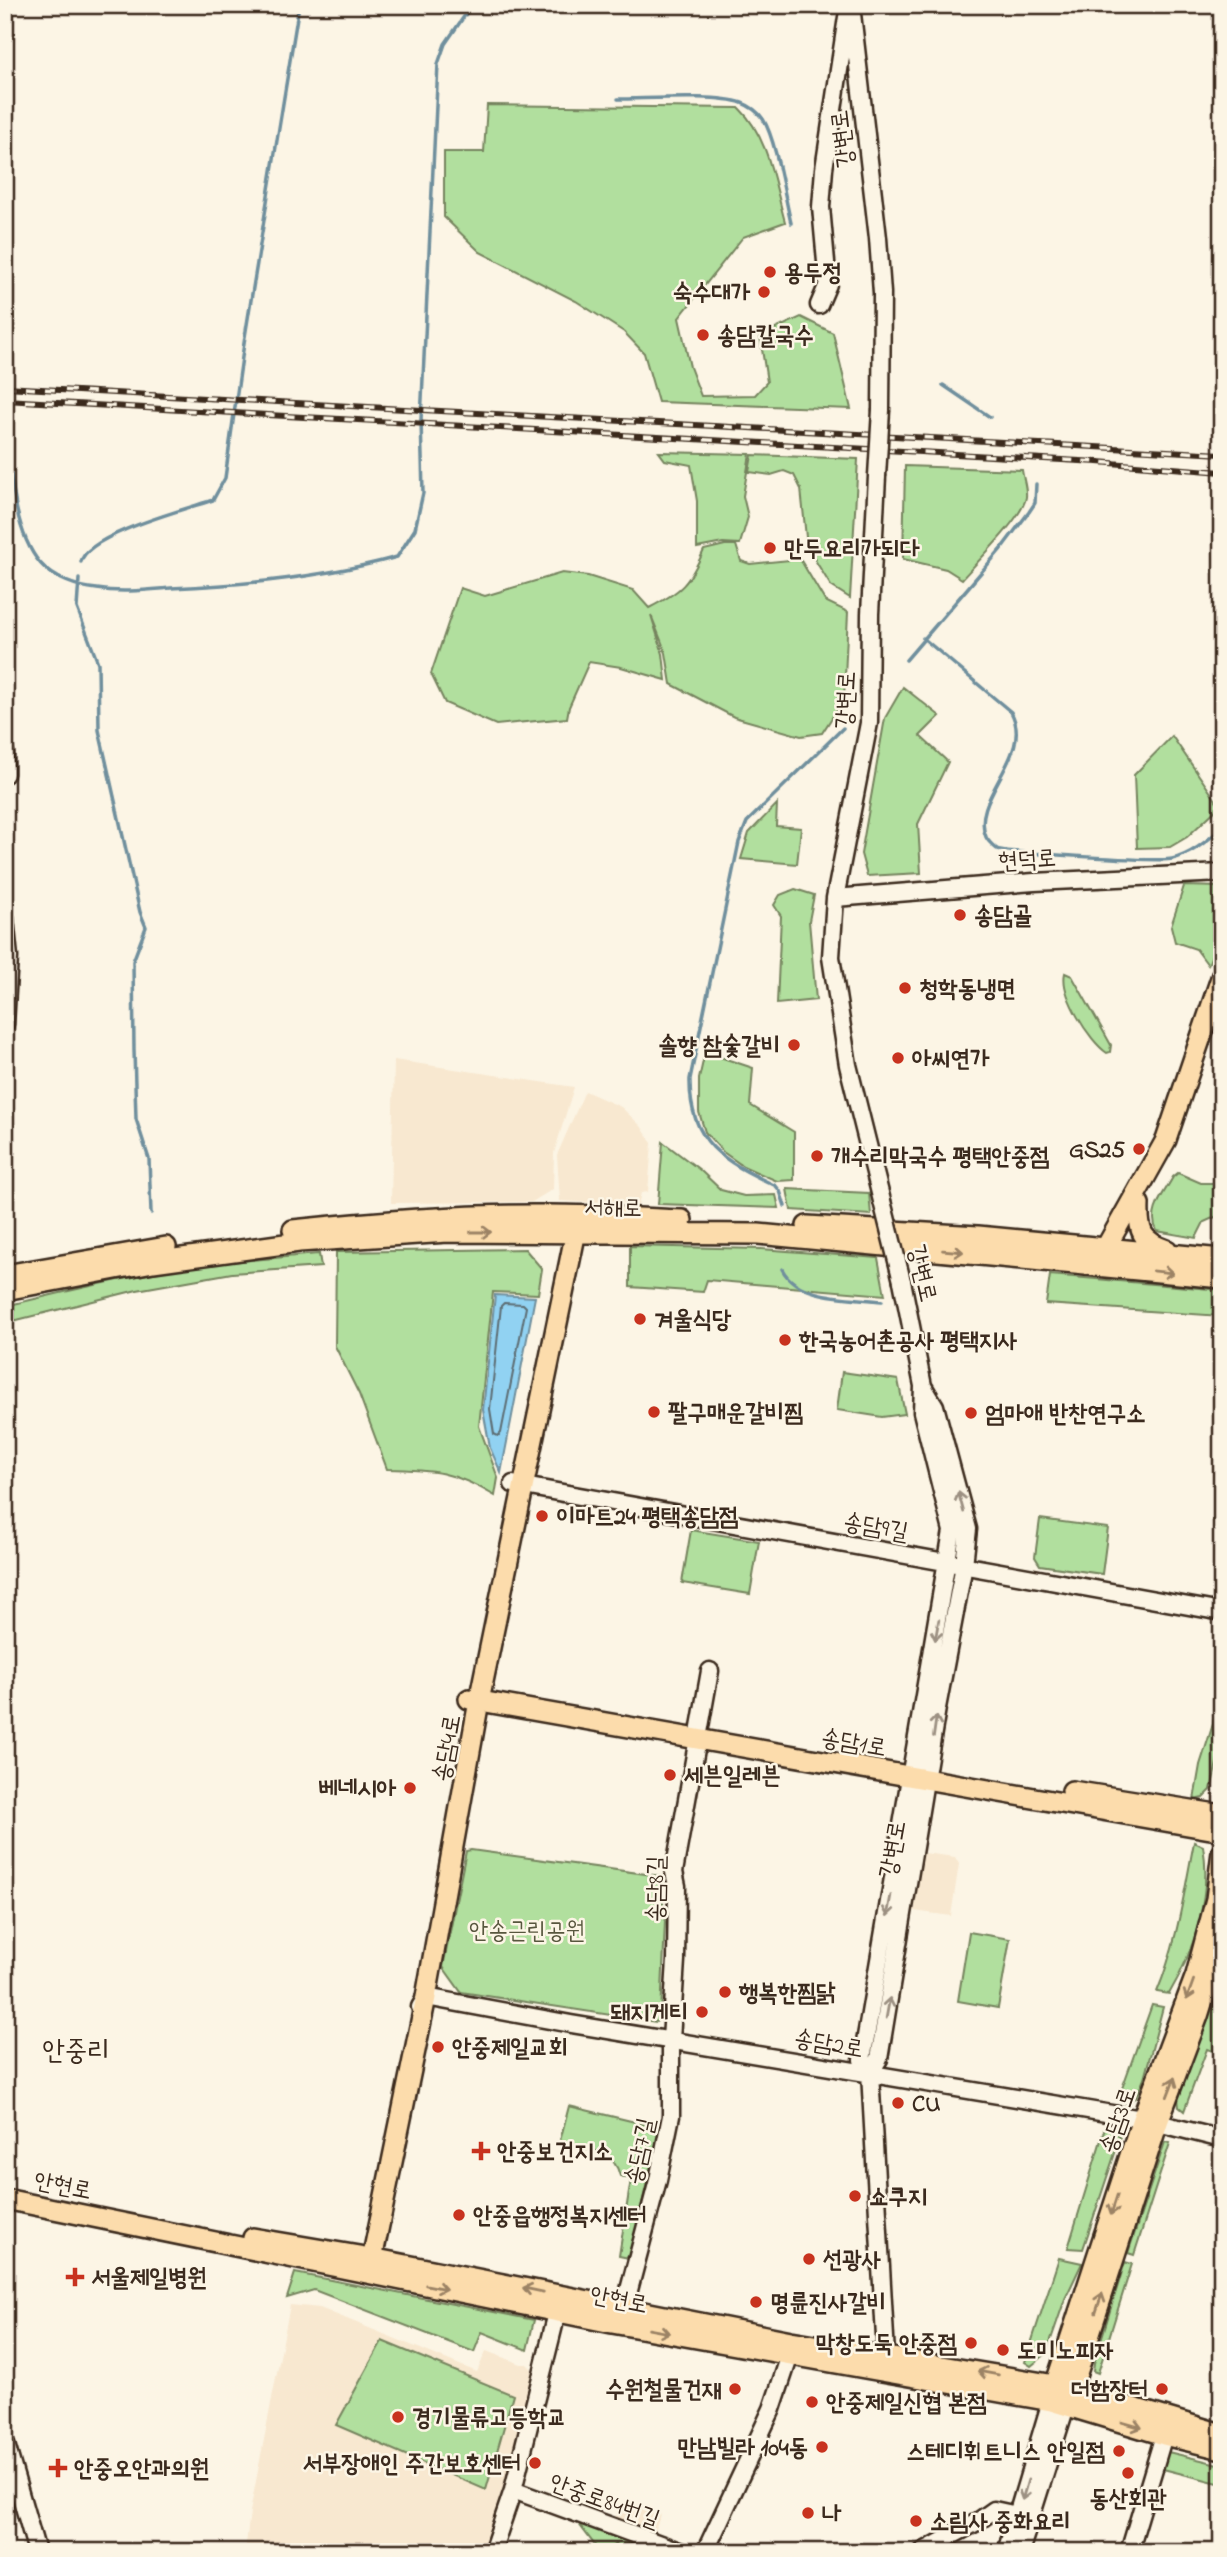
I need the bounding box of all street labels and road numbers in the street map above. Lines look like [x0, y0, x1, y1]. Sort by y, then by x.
street label: 강변로 [824, 108, 865, 170]
street label: 강변로 [829, 670, 866, 730]
street label: 현덕로 [997, 842, 1057, 881]
street label: 서해로 [584, 1191, 642, 1228]
street label: 강변로 [897, 1241, 944, 1306]
street label: 송담9길 [840, 1506, 911, 1551]
street label: 송담4로 [425, 1712, 472, 1785]
street label: 송담1로 [818, 1722, 889, 1767]
street label: 강변로 [872, 1818, 917, 1881]
street label: 송담8길 [639, 1855, 676, 1923]
street label: 송담2로 [791, 2022, 866, 2069]
street label: 송담3로 [1092, 2083, 1147, 2159]
street label: 송담7길 [617, 2115, 666, 2188]
street label: 안현로 [31, 2165, 94, 2210]
street label: 안현로 [587, 2279, 650, 2324]
street label: 안중로84번길 [544, 2466, 664, 2539]

